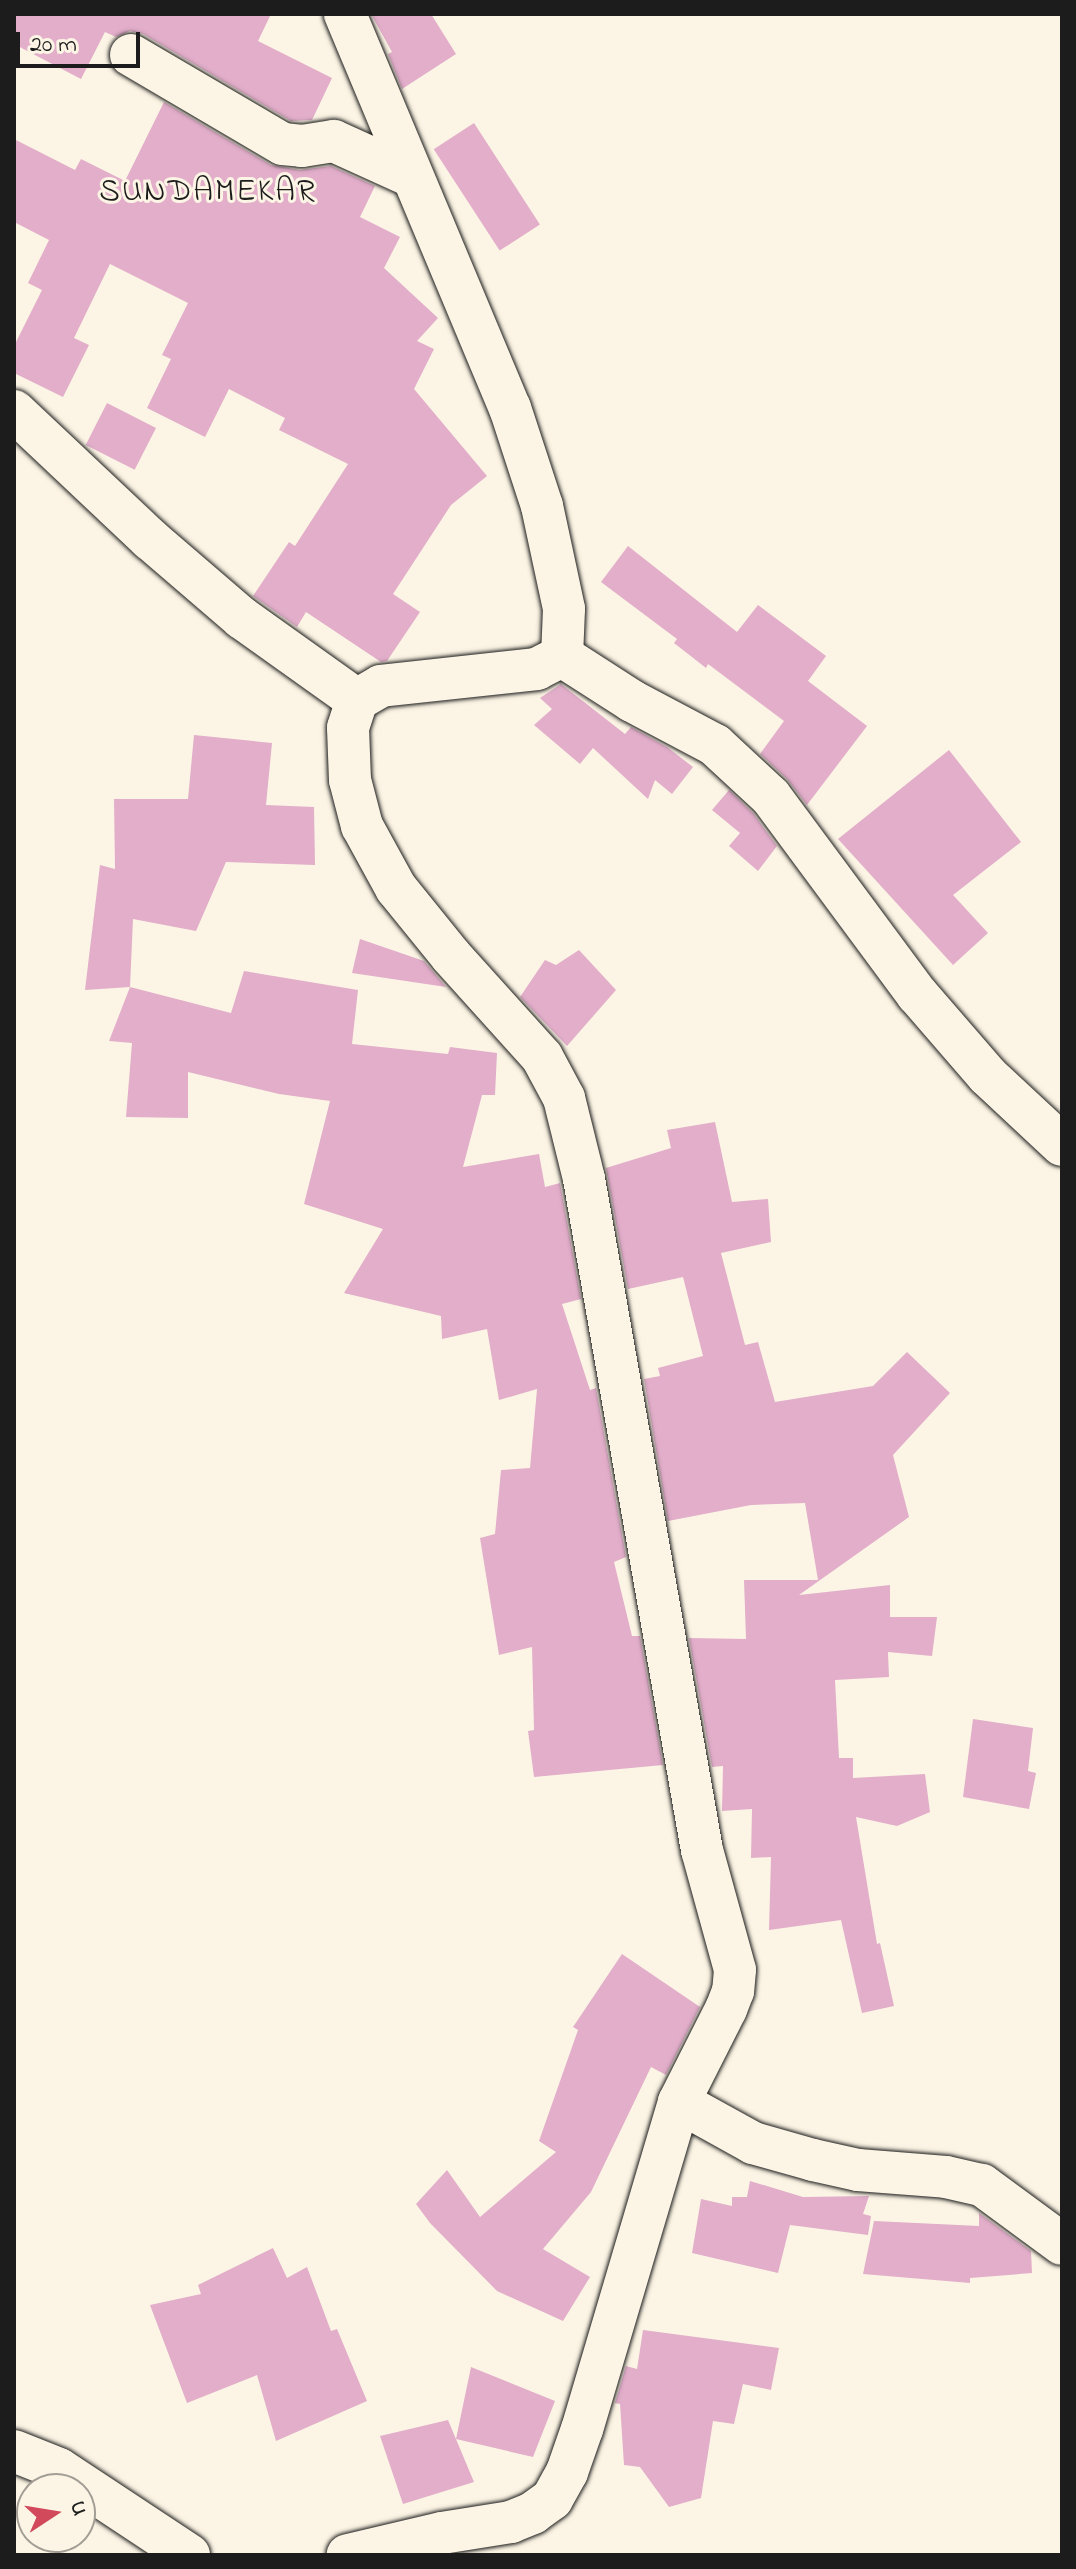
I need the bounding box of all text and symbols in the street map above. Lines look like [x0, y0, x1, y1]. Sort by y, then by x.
scale bar [20, 16, 144, 66]
text: 20 m [30, 28, 77, 63]
district label: SUNDAMEKAR [99, 174, 317, 212]
north arrow [16, 2473, 96, 2553]
text: U [60, 2498, 95, 2519]

